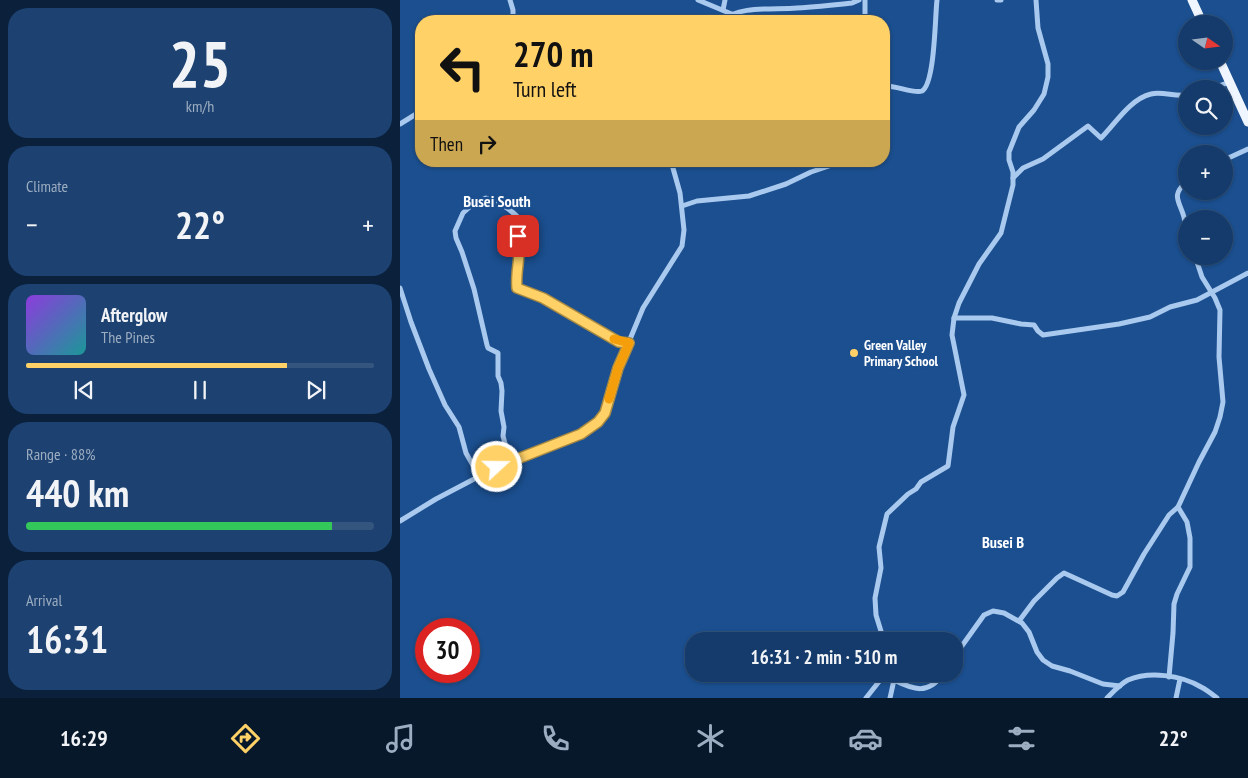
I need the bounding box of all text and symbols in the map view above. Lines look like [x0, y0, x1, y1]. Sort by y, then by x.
north arrow [1178, 15, 1232, 70]
map controls [1178, 15, 1233, 265]
text: 25 [169, 21, 231, 105]
text: 270 m [513, 31, 594, 77]
icon: left [430, 35, 495, 100]
text: Turn left [513, 75, 577, 103]
button: search [1178, 80, 1233, 135]
text: km/h [186, 96, 214, 116]
icon: right [473, 130, 501, 158]
text: Then [430, 132, 463, 156]
button: + [1178, 145, 1233, 200]
text: Climate [26, 176, 68, 196]
district label: Busei South [463, 191, 531, 211]
text: 22° [175, 200, 225, 249]
text: − [26, 206, 38, 243]
text: + [362, 206, 374, 243]
button: − [1178, 210, 1233, 265]
pin [497, 215, 539, 257]
icon: arrive [504, 222, 532, 250]
text: Afterglow [101, 303, 167, 327]
text: The Pines [101, 327, 155, 347]
place label: Green Valley Primary School [864, 336, 939, 370]
marker: Green Valley Primary School [848, 347, 860, 359]
icon: previous [70, 376, 98, 404]
icon: pause [186, 376, 214, 404]
icon: next [302, 376, 330, 404]
position arrow [470, 440, 522, 492]
text: Range · 88% [26, 444, 95, 464]
text: 440 km [26, 468, 129, 517]
district label: Busei B [982, 532, 1024, 552]
text: Arrival [26, 590, 62, 610]
text: 16:31 [26, 614, 108, 663]
speed limit sign: 30 [415, 618, 480, 683]
text: 16:31 · 2 min · 510 m [751, 645, 897, 669]
icon: directions [228, 721, 263, 756]
icon: music [383, 721, 418, 756]
icon: phone [538, 721, 573, 756]
icon: climate [693, 721, 728, 756]
icon: car [848, 721, 883, 756]
icon: filters [1004, 721, 1039, 756]
text: 16:29 [60, 724, 108, 752]
text: 22° [1159, 724, 1188, 752]

